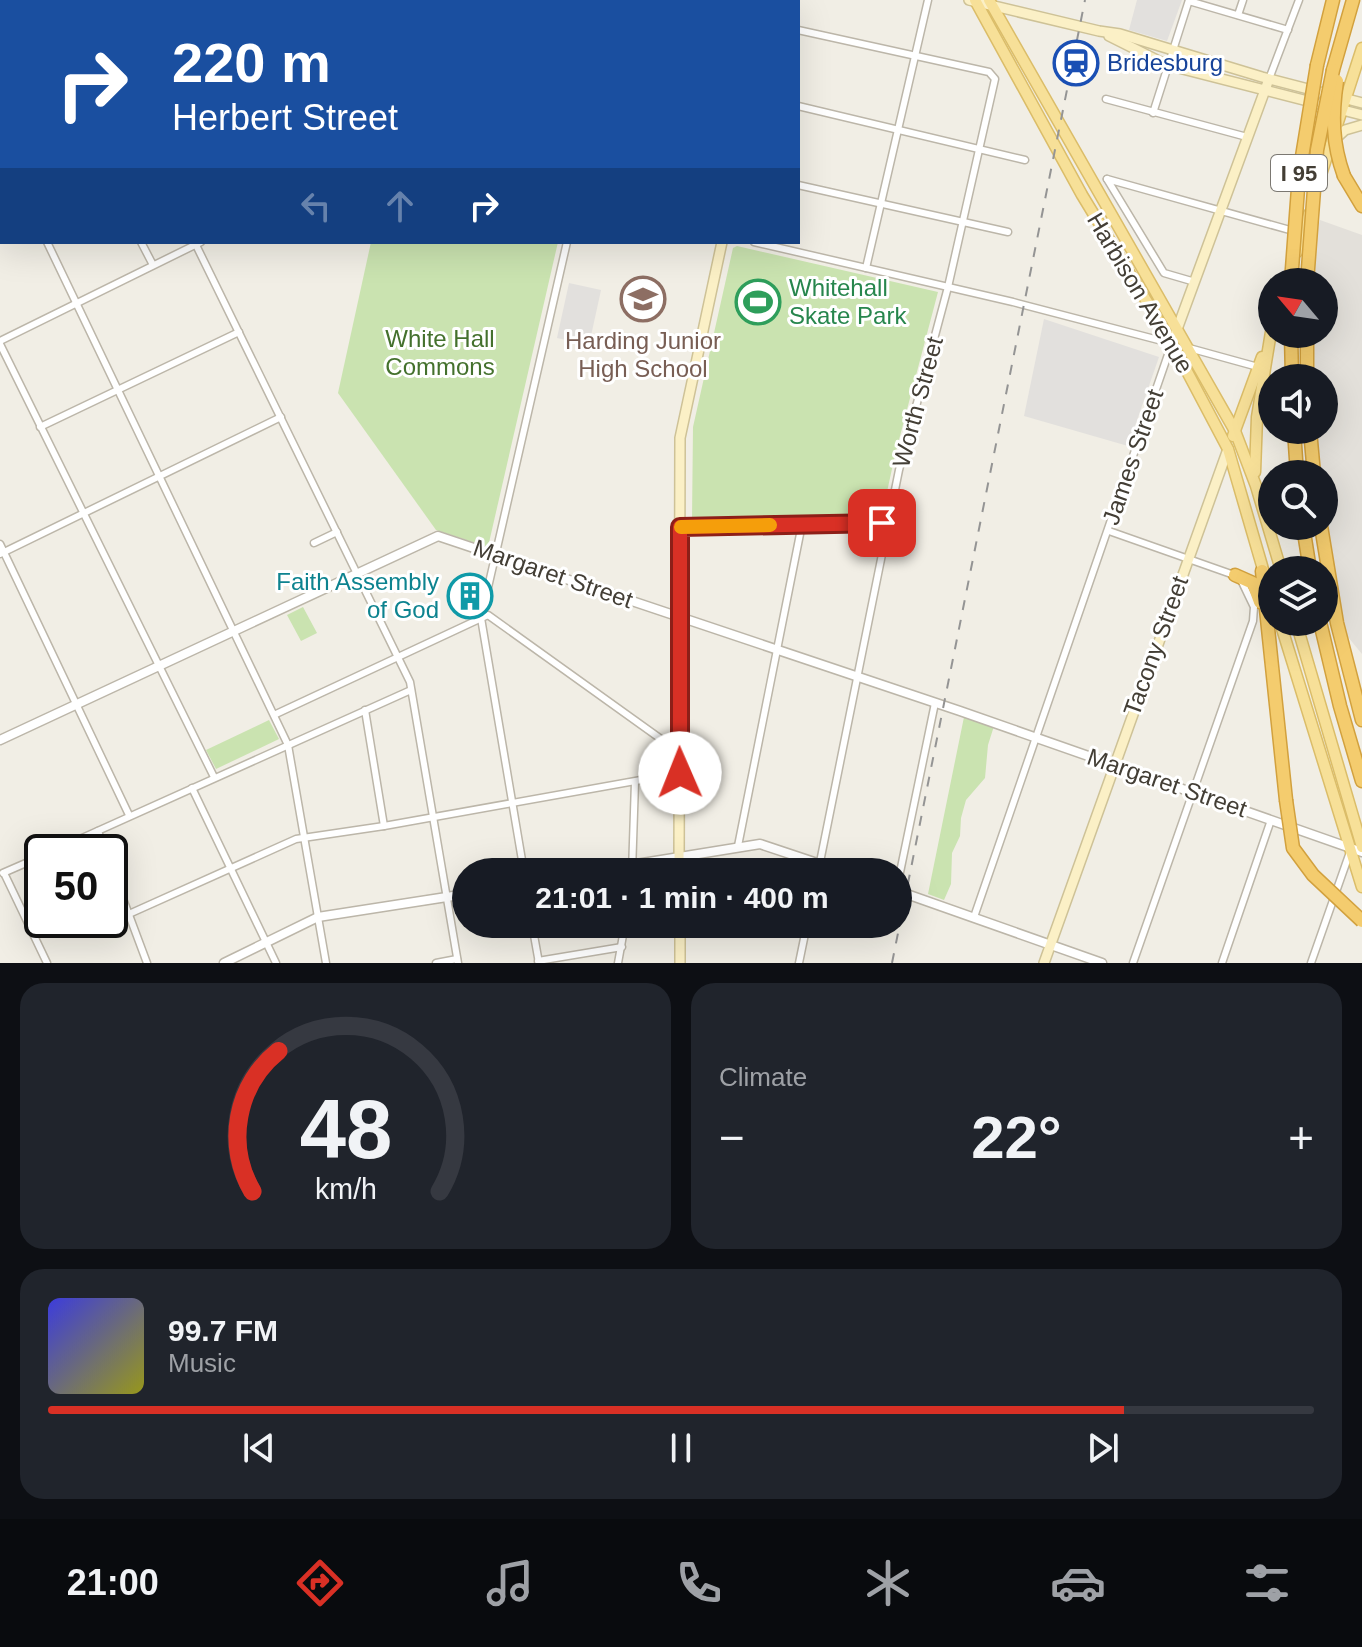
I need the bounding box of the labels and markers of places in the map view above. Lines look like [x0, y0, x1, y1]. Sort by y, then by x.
station icon: Bridesburg [1052, 39, 1100, 87]
place label: Bridesburg [1107, 49, 1223, 76]
place label: Whitehall Skate Park [789, 274, 907, 329]
school or university icon: Harding Junior High School [619, 275, 667, 323]
sports icon: Whitehall Skate Park [734, 278, 782, 326]
place label: Harding Junior High School [565, 327, 721, 382]
pin [848, 489, 916, 557]
place label: Faith Assembly of God [276, 568, 439, 623]
building icon: Faith Assembly of God [446, 572, 494, 620]

